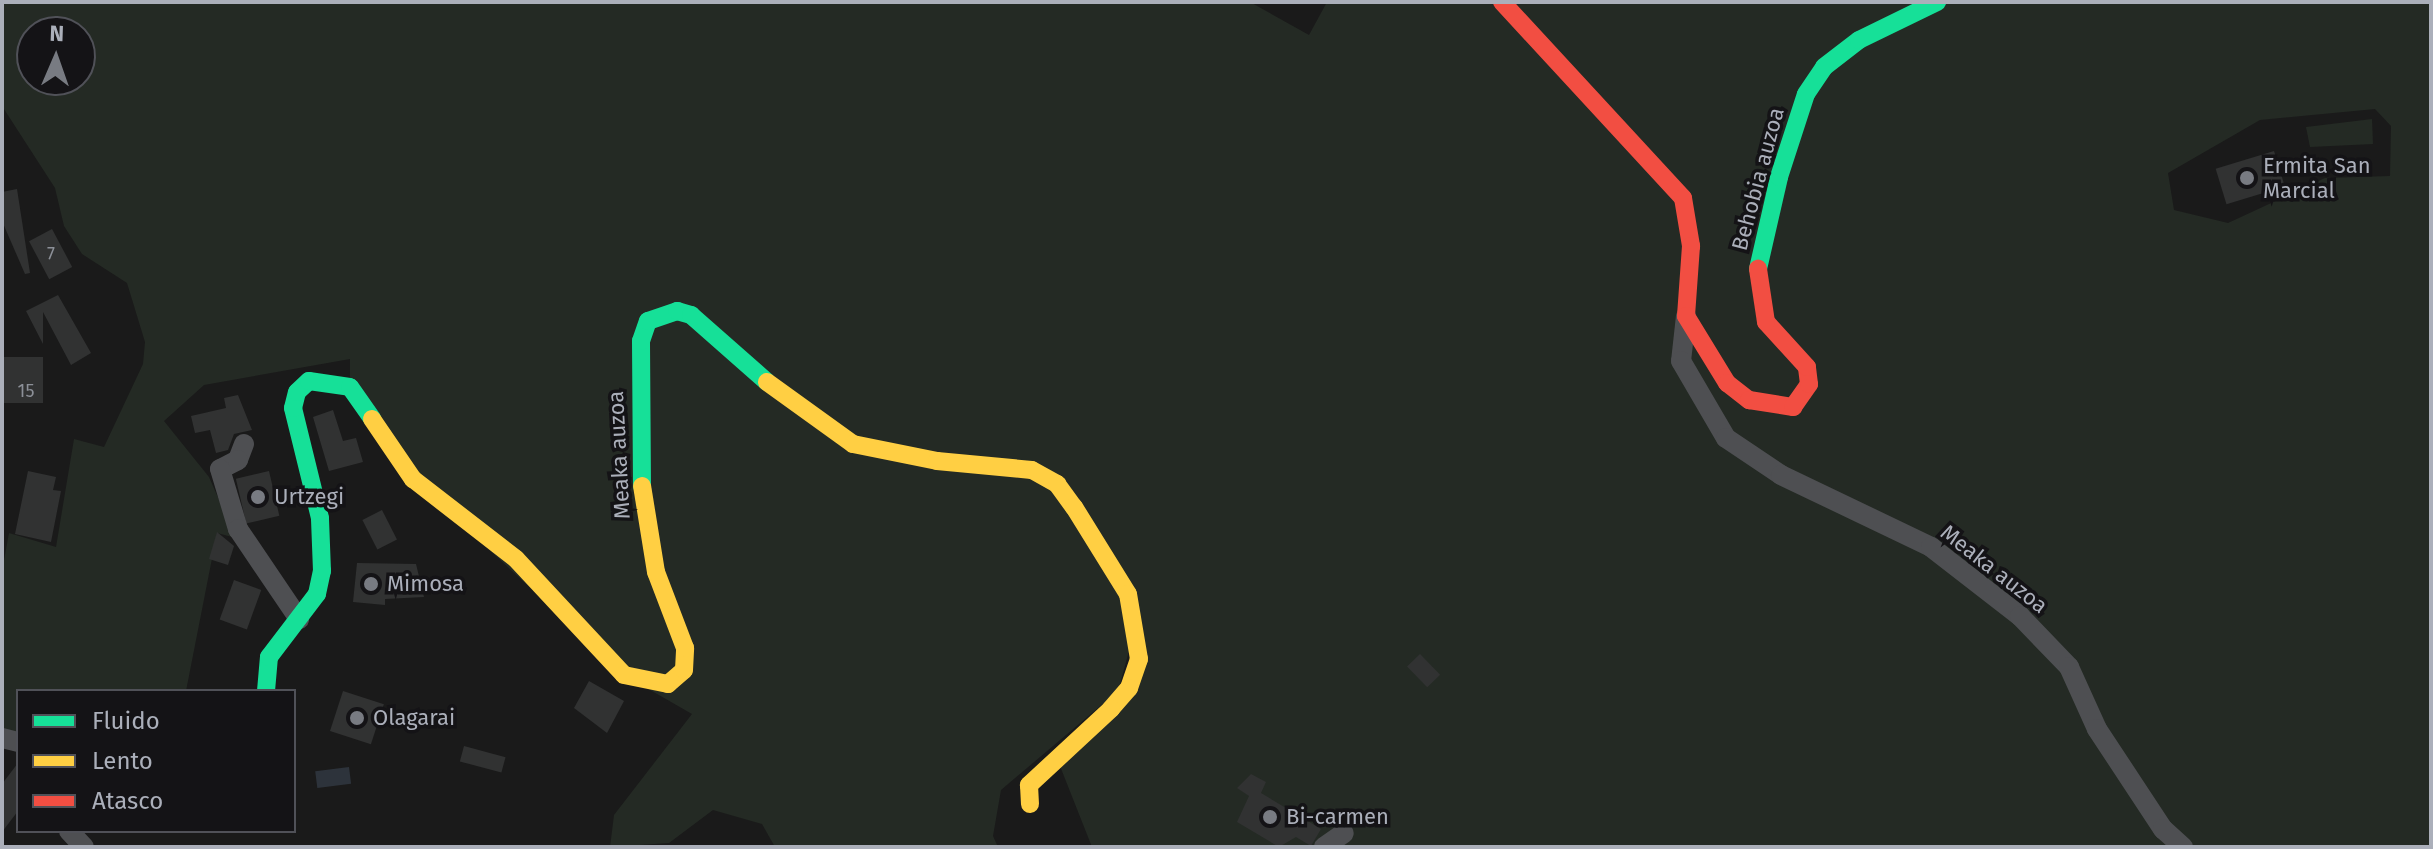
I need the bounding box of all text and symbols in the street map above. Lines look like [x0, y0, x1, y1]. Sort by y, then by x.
north arrow [16, 16, 96, 96]
text: N [49, 20, 65, 47]
street label: Behobia auzoa [1726, 105, 1790, 253]
place label: Ermita San Marcial [2263, 152, 2371, 204]
marker: Ermita San Marcial [2238, 169, 2256, 187]
house number: 7 [47, 243, 55, 265]
house number: 15 [18, 380, 34, 402]
street label: Meaka auzoa [602, 390, 636, 520]
place label: Urtzegi [274, 484, 344, 510]
marker: Urtzegi [249, 488, 267, 506]
street label: Meaka auzoa [1935, 519, 2053, 619]
place label: Mimosa [387, 571, 464, 597]
marker: Mimosa [362, 575, 380, 593]
legend [16, 689, 296, 833]
place label: Olagarai [373, 705, 455, 731]
text: Fluido [92, 707, 160, 735]
marker: Olagarai [348, 709, 366, 727]
text: Lento [92, 747, 153, 775]
text: Atasco [92, 787, 163, 815]
place label: Bi-carmen [1286, 804, 1389, 830]
marker: Bi-carmen [1261, 808, 1279, 826]

